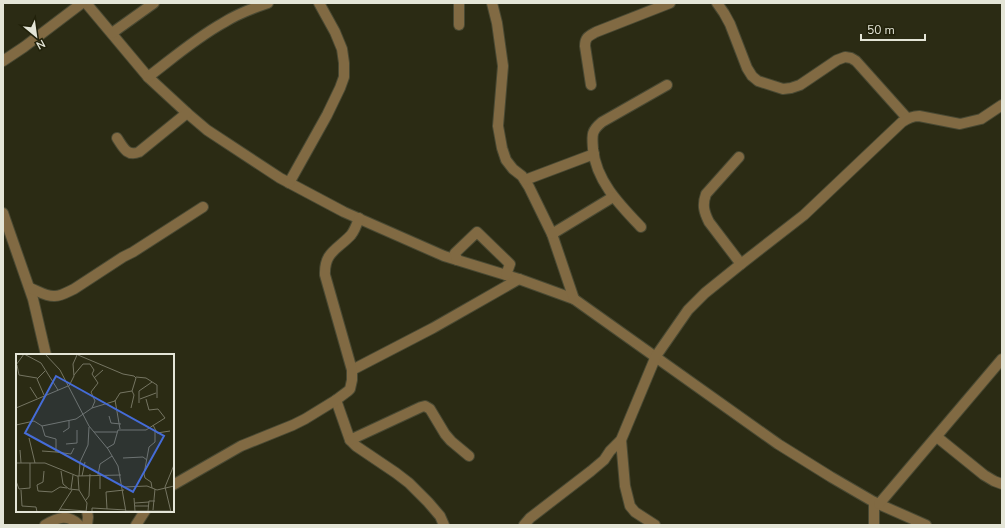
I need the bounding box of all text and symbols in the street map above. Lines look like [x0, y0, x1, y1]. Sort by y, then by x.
north arrow [16, 16, 56, 56]
scale bar [861, 16, 925, 42]
text: 50 m [867, 22, 895, 38]
text: N [33, 36, 48, 53]
inset map [16, 354, 174, 512]

